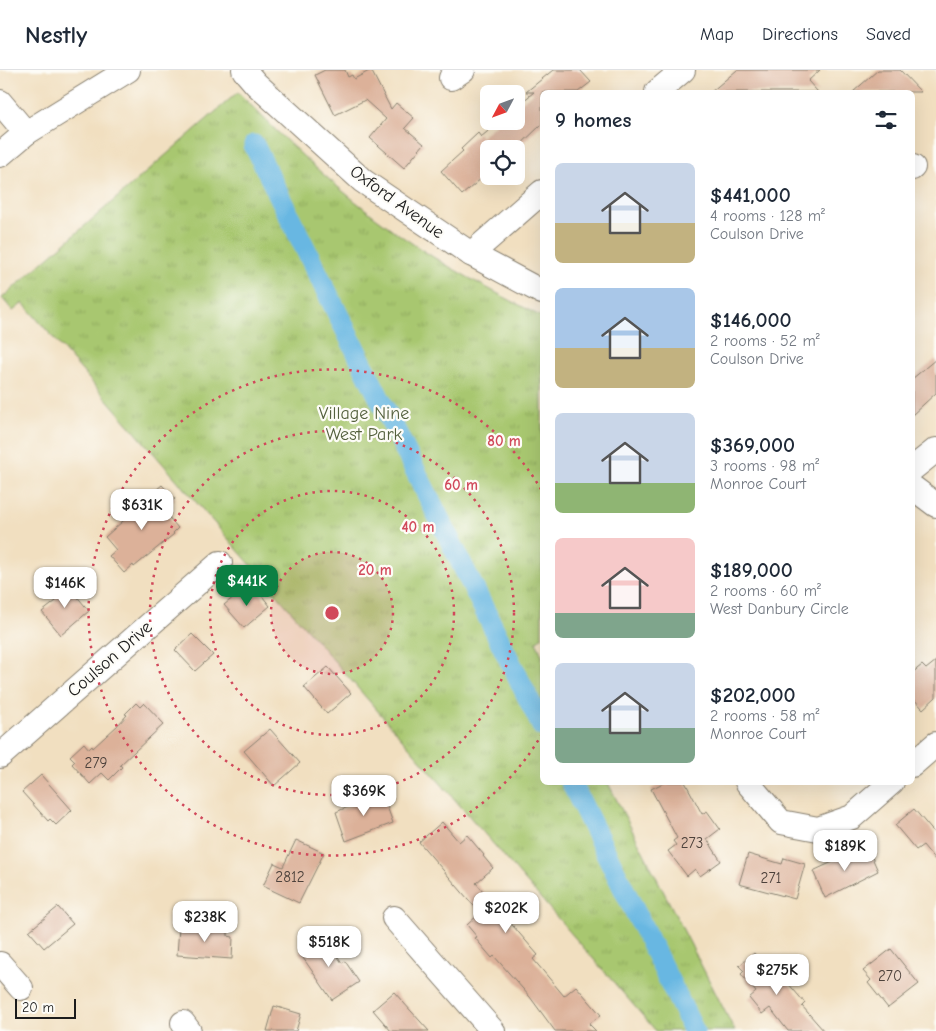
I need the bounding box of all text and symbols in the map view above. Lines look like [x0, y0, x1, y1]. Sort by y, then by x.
text: Nestly [25, 21, 87, 49]
text: Map [700, 24, 734, 45]
text: Directions [762, 24, 838, 45]
text: Saved [866, 24, 911, 45]
north arrow [480, 85, 525, 130]
map controls [480, 85, 525, 185]
icon: filters [872, 106, 900, 134]
text: 9 homes [555, 108, 631, 132]
button: locate [480, 140, 525, 185]
street label: Oxford Avenue [346, 161, 448, 243]
icon: home [595, 183, 655, 243]
text: $441,000 [710, 183, 791, 207]
text: 4 rooms · 128 m² [710, 207, 825, 225]
text: Coulson Drive [710, 225, 804, 243]
icon: home [595, 308, 655, 368]
text: $146,000 [710, 308, 792, 332]
text: 2 rooms · 52 m² [710, 332, 820, 350]
text: Coulson Drive [710, 350, 804, 368]
park label: Village Nine West Park [319, 403, 409, 445]
text: 80 m [487, 432, 521, 450]
icon: home [595, 433, 655, 493]
text: $369,000 [710, 433, 795, 457]
text: 3 rooms · 98 m² [710, 457, 819, 475]
text: Monroe Court [710, 475, 806, 493]
text: 60 m [444, 476, 478, 494]
pin: $631K [107, 488, 177, 531]
text: $631K [121, 496, 163, 514]
text: 40 m [402, 518, 435, 536]
icon: home [595, 558, 655, 618]
text: $189,000 [710, 558, 793, 582]
text: 20 m [358, 561, 392, 579]
pin: $441K [212, 564, 282, 607]
pin: $146K [30, 566, 100, 609]
text: $441K [227, 572, 267, 590]
text: $146K [45, 574, 85, 592]
text: 2 rooms · 60 m² [710, 582, 821, 600]
text: West Danbury Circle [710, 600, 849, 618]
centre of rings [323, 604, 341, 622]
street label: Coulson Drive [63, 617, 157, 701]
icon: home [595, 683, 655, 743]
text: $202,000 [710, 683, 796, 707]
text: 2 rooms · 58 m² [710, 707, 820, 725]
text: Monroe Court [710, 725, 806, 743]
house number: 279 [85, 754, 107, 772]
pin: $369K [329, 774, 399, 817]
text: $369K [342, 782, 386, 800]
pin: $189K [810, 830, 880, 872]
house number: 273 [681, 834, 703, 852]
text: $189K [824, 837, 866, 855]
house number: 2812 [275, 868, 305, 886]
house number: 271 [761, 869, 781, 887]
pin: $202K [471, 892, 541, 934]
text: $202K [484, 899, 528, 917]
pin: $238K [170, 900, 240, 943]
text: $238K [184, 908, 226, 926]
pin: $518K [294, 926, 364, 968]
text: $518K [308, 933, 350, 951]
pin: $275K [742, 954, 812, 996]
text: $275K [756, 961, 798, 979]
house number: 270 [878, 967, 902, 985]
scale bar [15, 996, 76, 1019]
text: 20 m [22, 999, 54, 1016]

